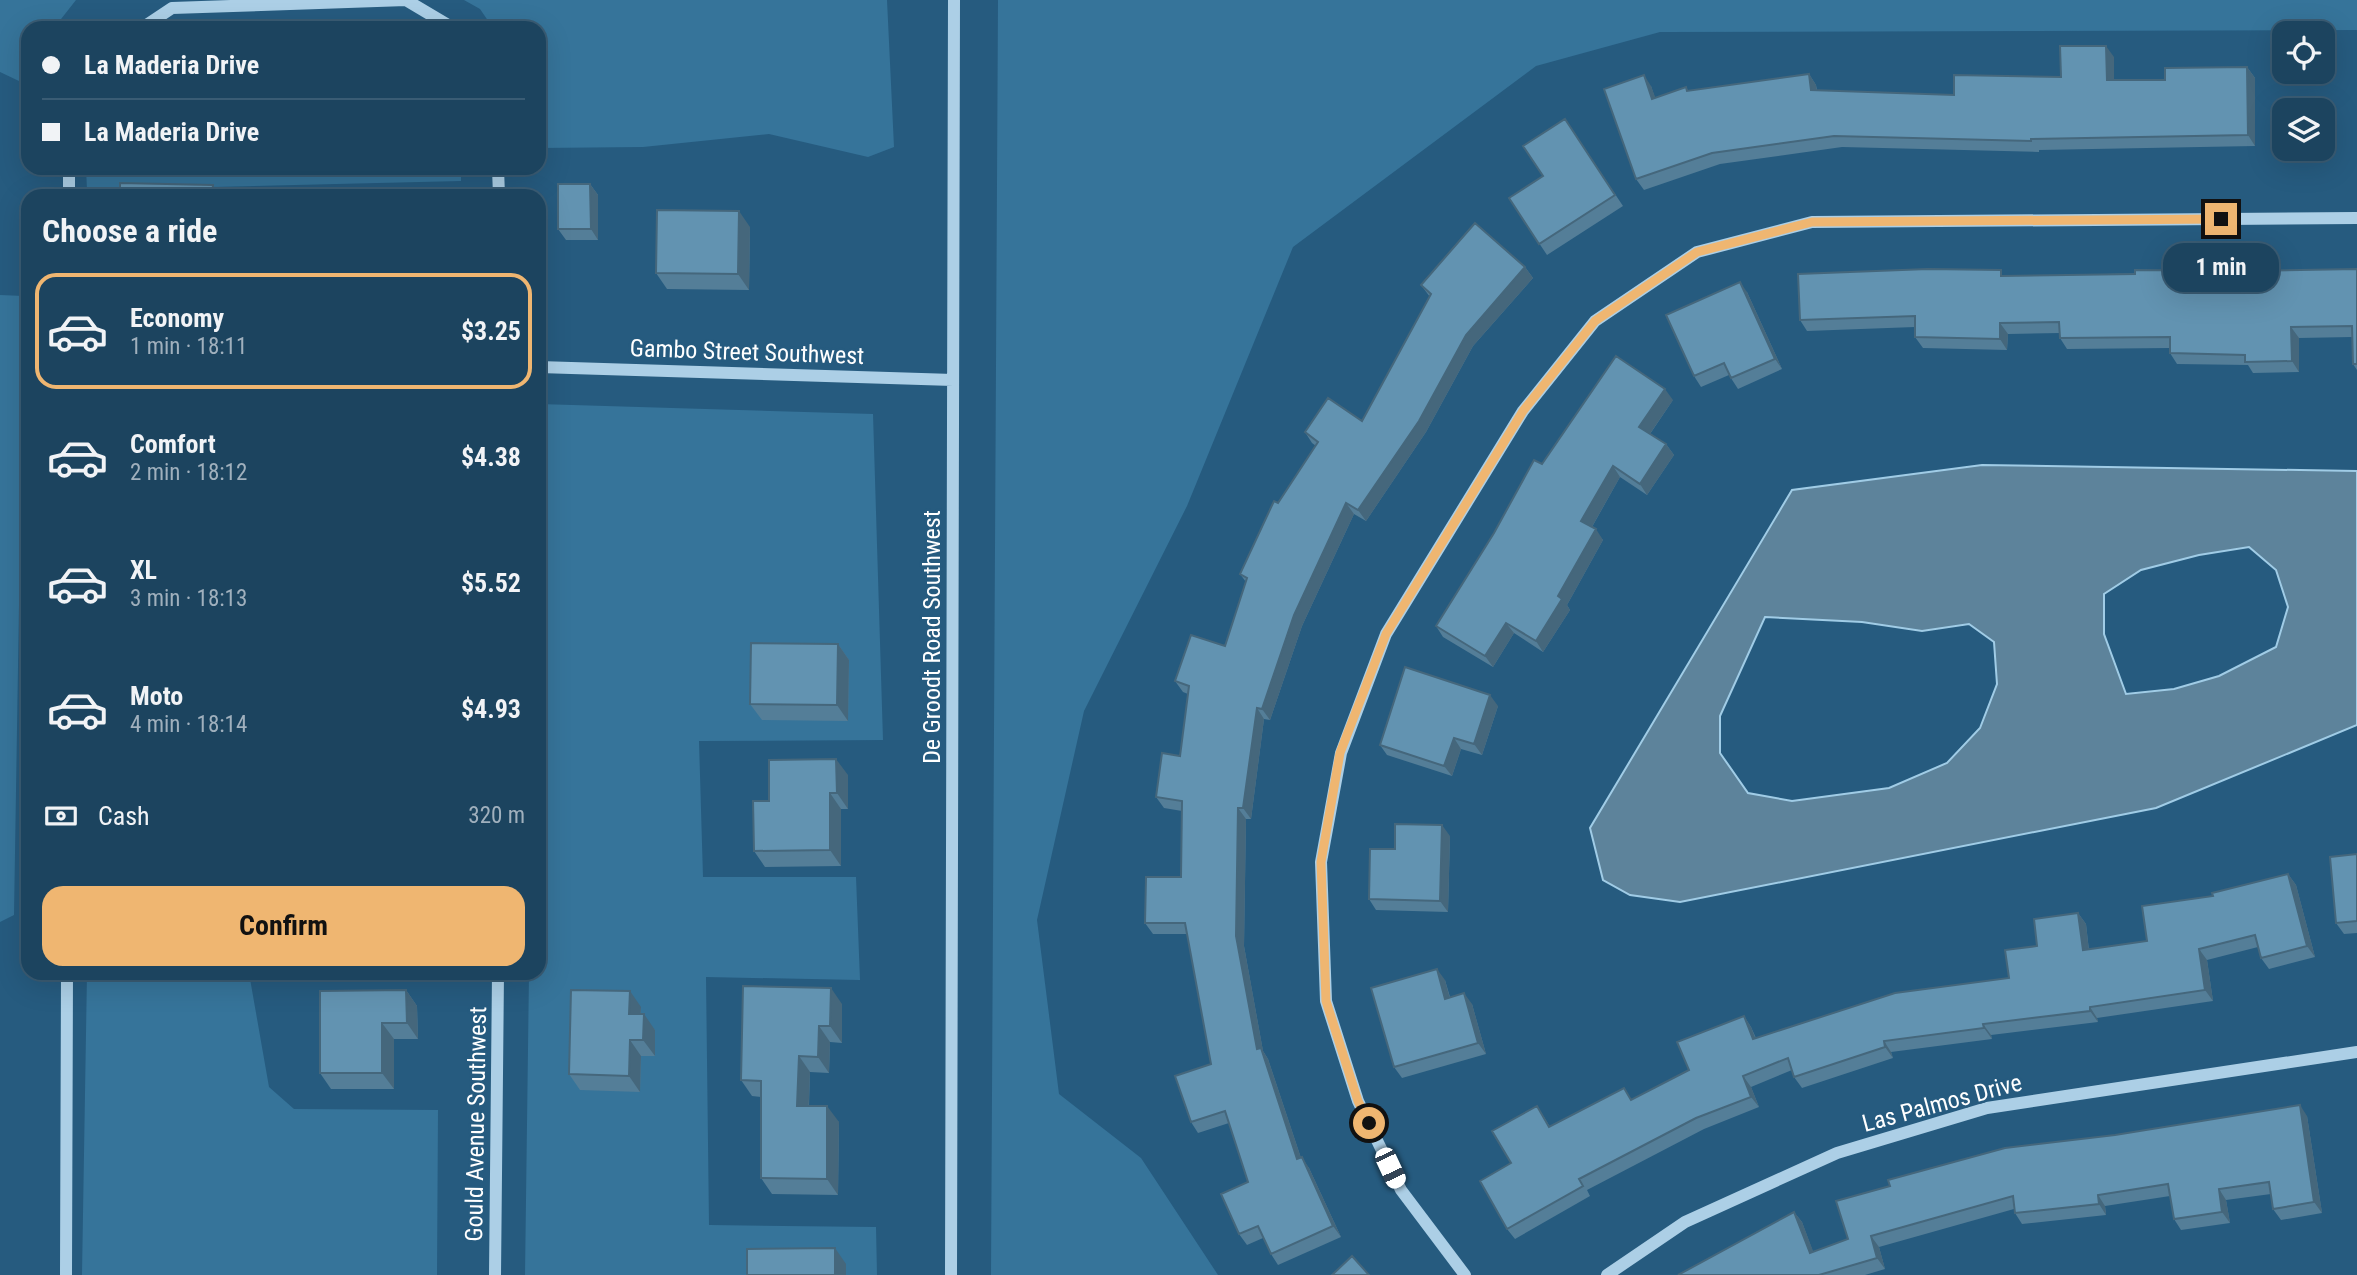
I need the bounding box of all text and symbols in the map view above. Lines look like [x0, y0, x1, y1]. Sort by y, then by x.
map controls [2272, 21, 2335, 161]
button: locate [2272, 21, 2335, 84]
text: La Maderia Drive [84, 50, 259, 80]
button: layers [2272, 98, 2335, 161]
text: La Maderia Drive [84, 117, 259, 147]
route end [2205, 203, 2237, 235]
text: Choose a ride [42, 212, 217, 250]
callout: 1 min [2163, 244, 2279, 292]
text: 1 min [2195, 254, 2247, 281]
icon: car [46, 300, 109, 363]
text: Economy [130, 303, 224, 333]
text: $3.25 [461, 316, 521, 346]
text: 1 min · 18:11 [130, 333, 247, 360]
street label: Gambo Street Southwest [629, 334, 865, 370]
icon: car [46, 426, 109, 489]
text: Comfort [130, 429, 216, 459]
text: $4.38 [461, 442, 521, 472]
text: 2 min · 18:12 [130, 459, 247, 486]
street label: De Groodt Road Southwest [918, 510, 946, 764]
icon: car [46, 552, 109, 615]
text: XL [130, 555, 157, 585]
text: $5.52 [461, 568, 521, 598]
text: 3 min · 18:13 [130, 585, 247, 612]
icon: car [46, 678, 109, 741]
text: Moto [130, 681, 183, 711]
text: $4.93 [461, 694, 521, 724]
text: 4 min · 18:14 [130, 711, 247, 738]
icon: cash [42, 797, 80, 835]
text: Cash [98, 801, 150, 831]
text: 320 m [468, 802, 525, 829]
button: Confirm [42, 886, 525, 966]
street label: Gould Avenue Southwest [460, 1006, 492, 1242]
street label: Las Palmos Drive [1859, 1068, 2025, 1138]
route start [1353, 1107, 1385, 1139]
car [1372, 1145, 1409, 1191]

